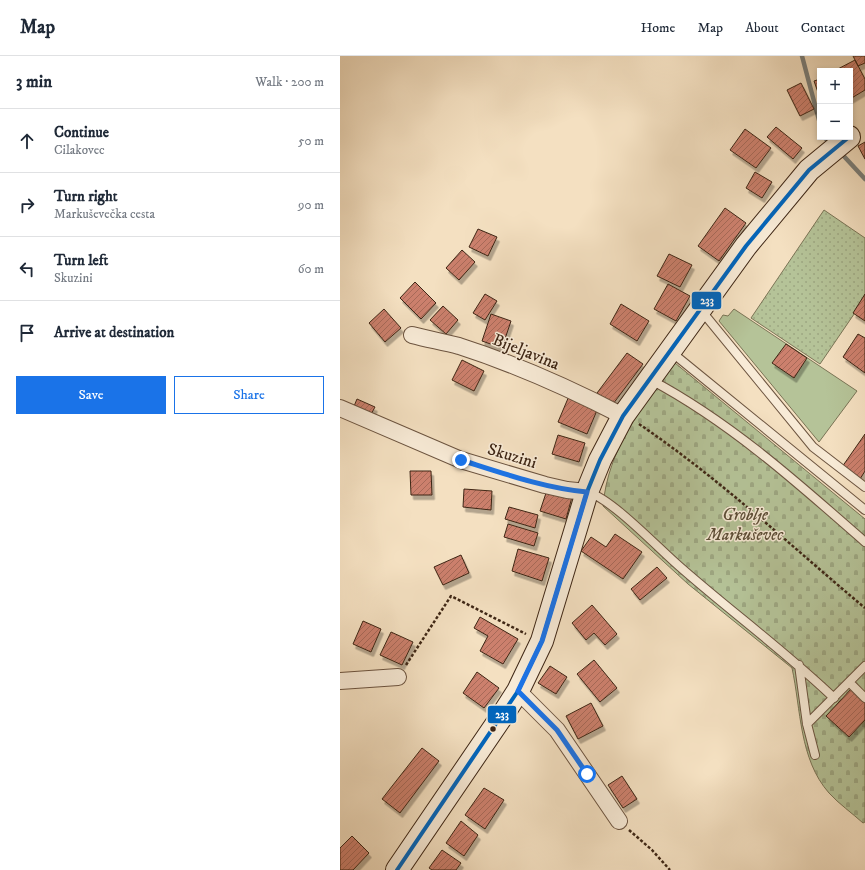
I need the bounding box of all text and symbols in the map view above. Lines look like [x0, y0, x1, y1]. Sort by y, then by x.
text: Map [20, 16, 55, 39]
text: Home [641, 19, 675, 37]
text: Map [697, 19, 723, 37]
text: About [745, 19, 779, 37]
text: Contact [801, 19, 845, 37]
map controls [817, 68, 853, 140]
button: + [817, 68, 853, 104]
text: 3 min [16, 71, 52, 93]
text: Walk · 200 m [255, 74, 324, 90]
button: − [817, 104, 853, 140]
text: Continue [54, 123, 109, 142]
icon: ahead [16, 130, 38, 152]
text: 50 m [298, 133, 324, 149]
text: Cilakovec [54, 142, 105, 158]
text: Turn right [54, 187, 117, 206]
icon: right [16, 194, 38, 216]
text: 90 m [298, 197, 324, 213]
text: Markuševečka cesta [54, 206, 155, 222]
text: Turn left [54, 251, 108, 270]
icon: left [16, 258, 38, 280]
text: 60 m [298, 261, 324, 277]
text: Skuzini [54, 270, 93, 286]
line badge: 233 [691, 291, 722, 310]
text: 233 [700, 294, 714, 308]
icon: arrive [16, 322, 38, 344]
text: Arrive at destination [54, 323, 174, 342]
street label: Bijeljavina [489, 329, 564, 376]
button: Save [16, 376, 166, 414]
button: Share [174, 376, 324, 414]
street label: Skuzini [485, 438, 539, 474]
route end [452, 451, 470, 469]
park label: Groblje Markuševec [706, 504, 784, 546]
line badge: 233 [487, 705, 517, 724]
text: 233 [495, 708, 509, 722]
unlabelled marker [488, 724, 498, 734]
route start [578, 765, 596, 783]

